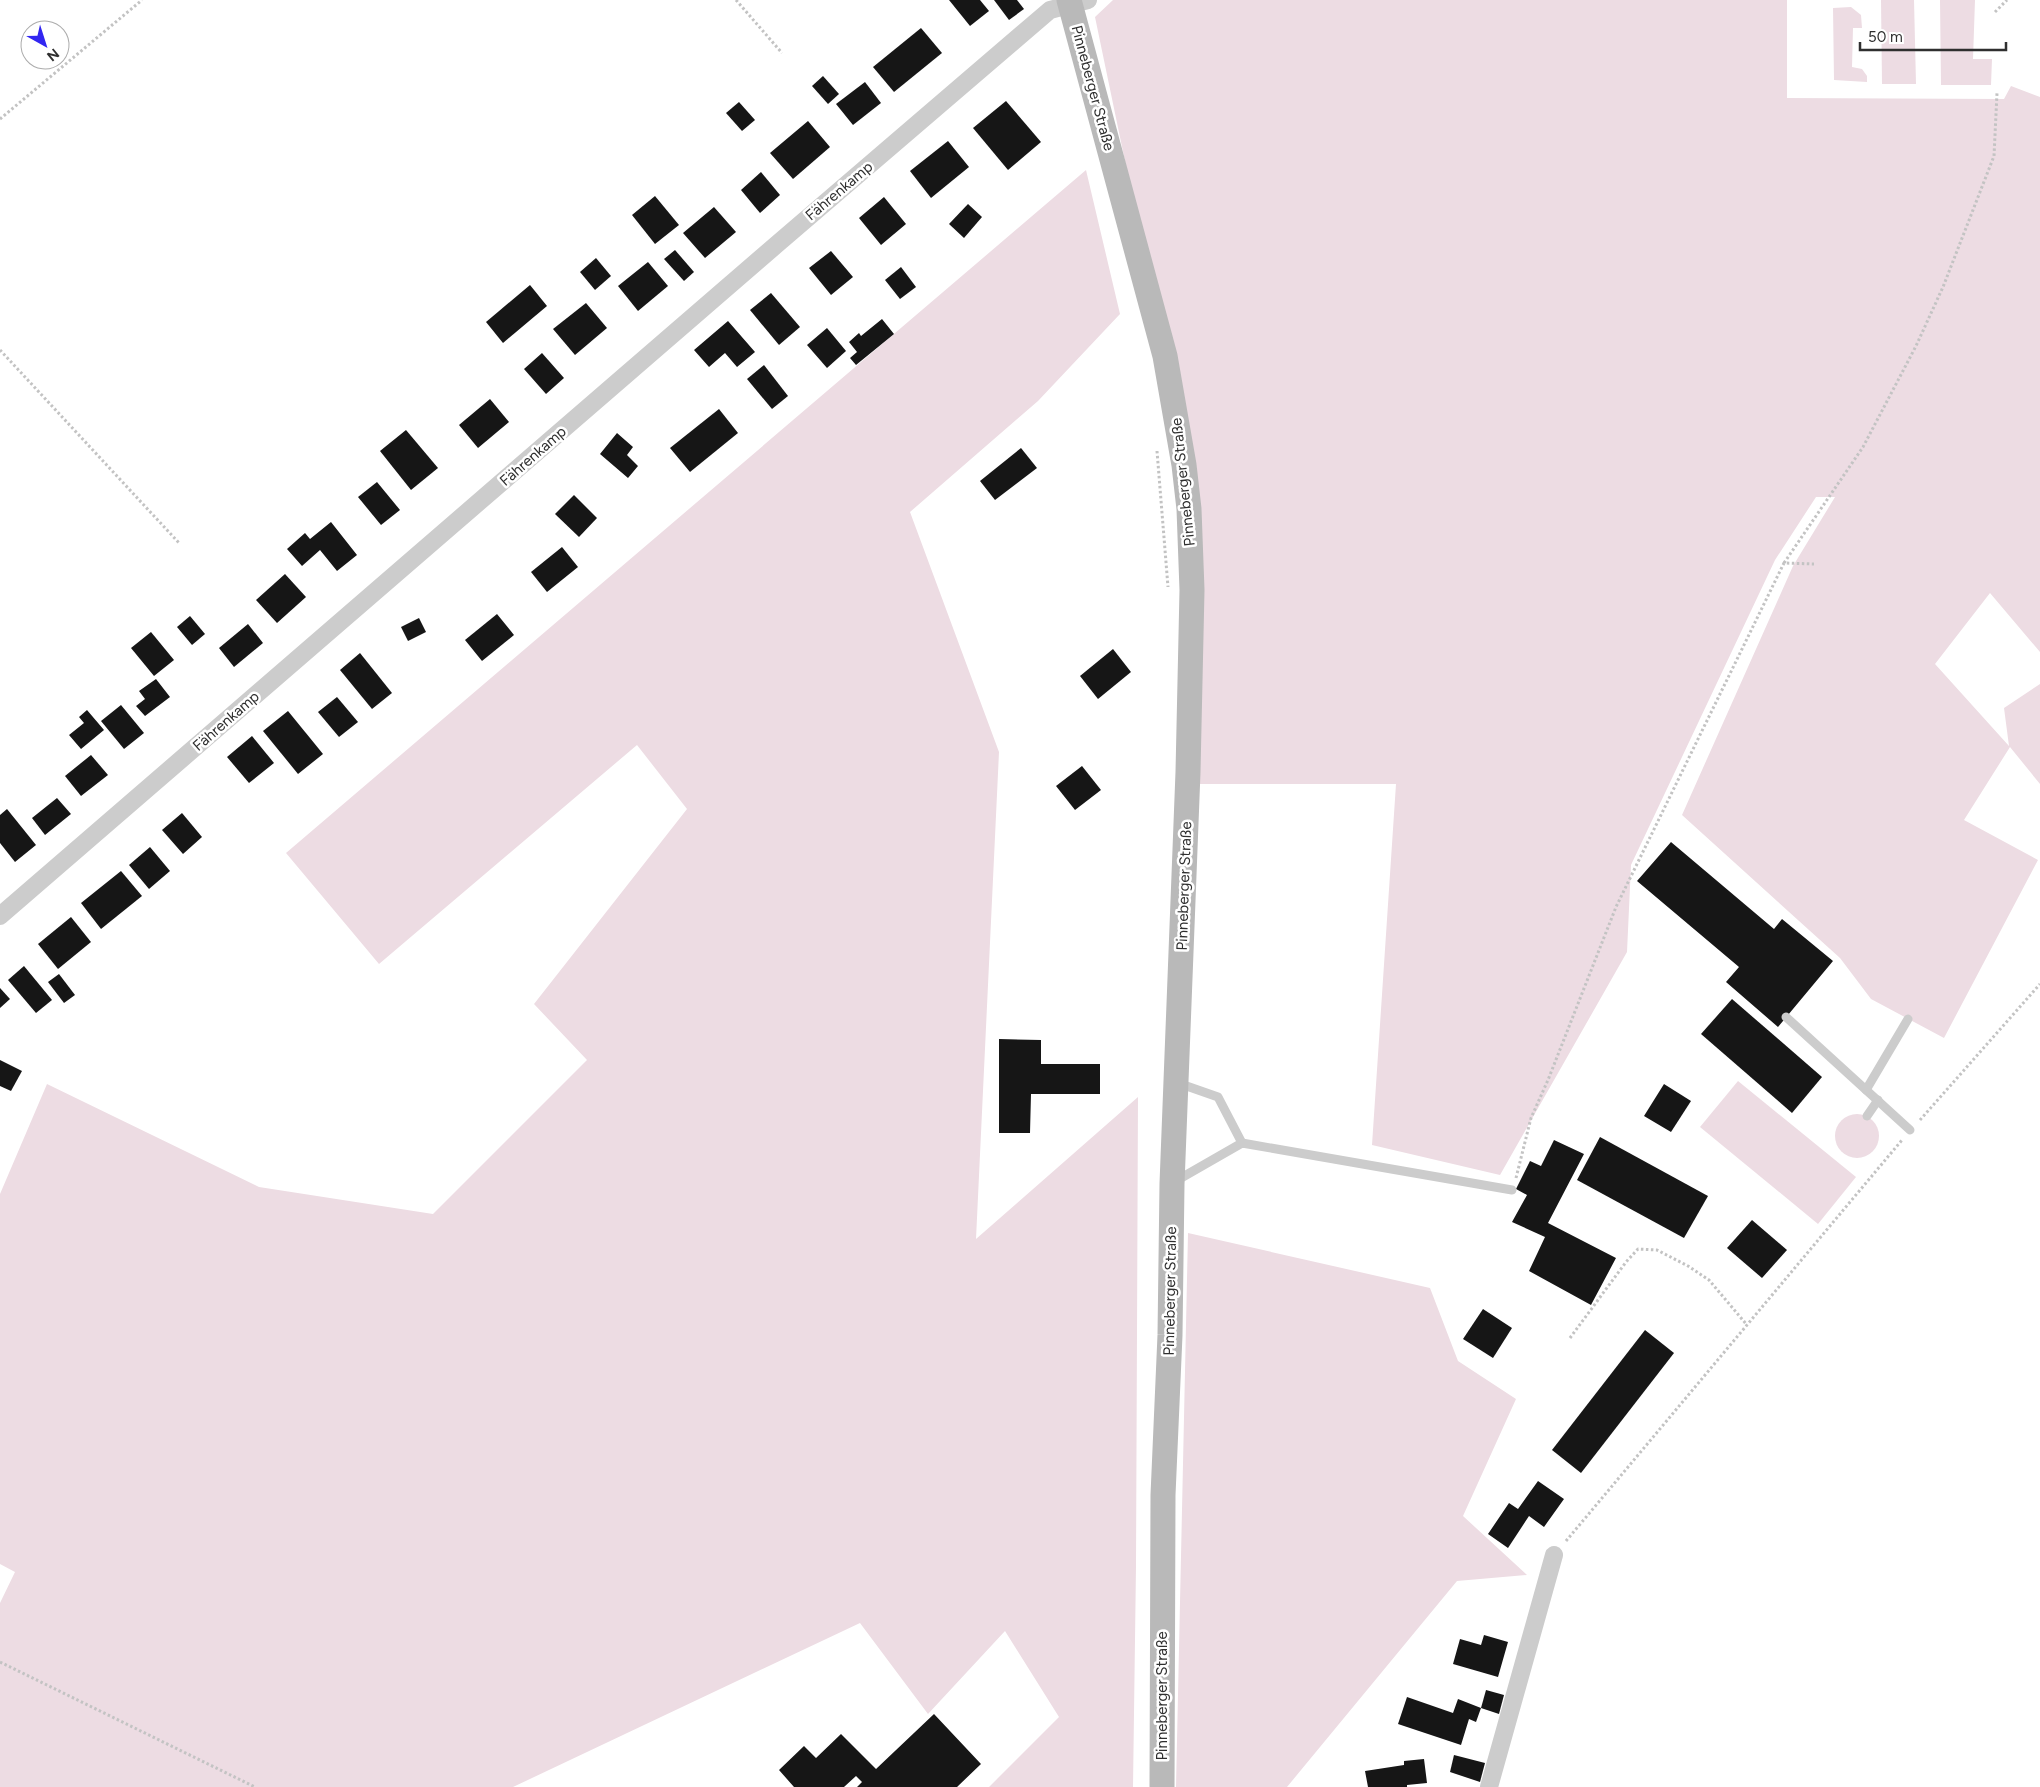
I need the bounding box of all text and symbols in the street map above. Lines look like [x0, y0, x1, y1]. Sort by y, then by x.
north arrow [20, 20, 70, 70]
scale bar [1860, 20, 2006, 52]
street label: Pinneberger Straße [1068, 23, 1118, 153]
text: 50 m [1868, 28, 1903, 46]
text: N [43, 45, 62, 65]
street label: Fährenkamp [802, 158, 876, 224]
street label: Pinneberger Straße [1167, 417, 1199, 547]
street label: Fährenkamp [496, 422, 570, 490]
street label: Fährenkamp [189, 687, 263, 755]
street label: Pinneberger Straße [1173, 821, 1195, 951]
street label: Pinneberger Straße [1160, 1226, 1180, 1356]
street label: Pinneberger Straße [1153, 1631, 1171, 1761]

